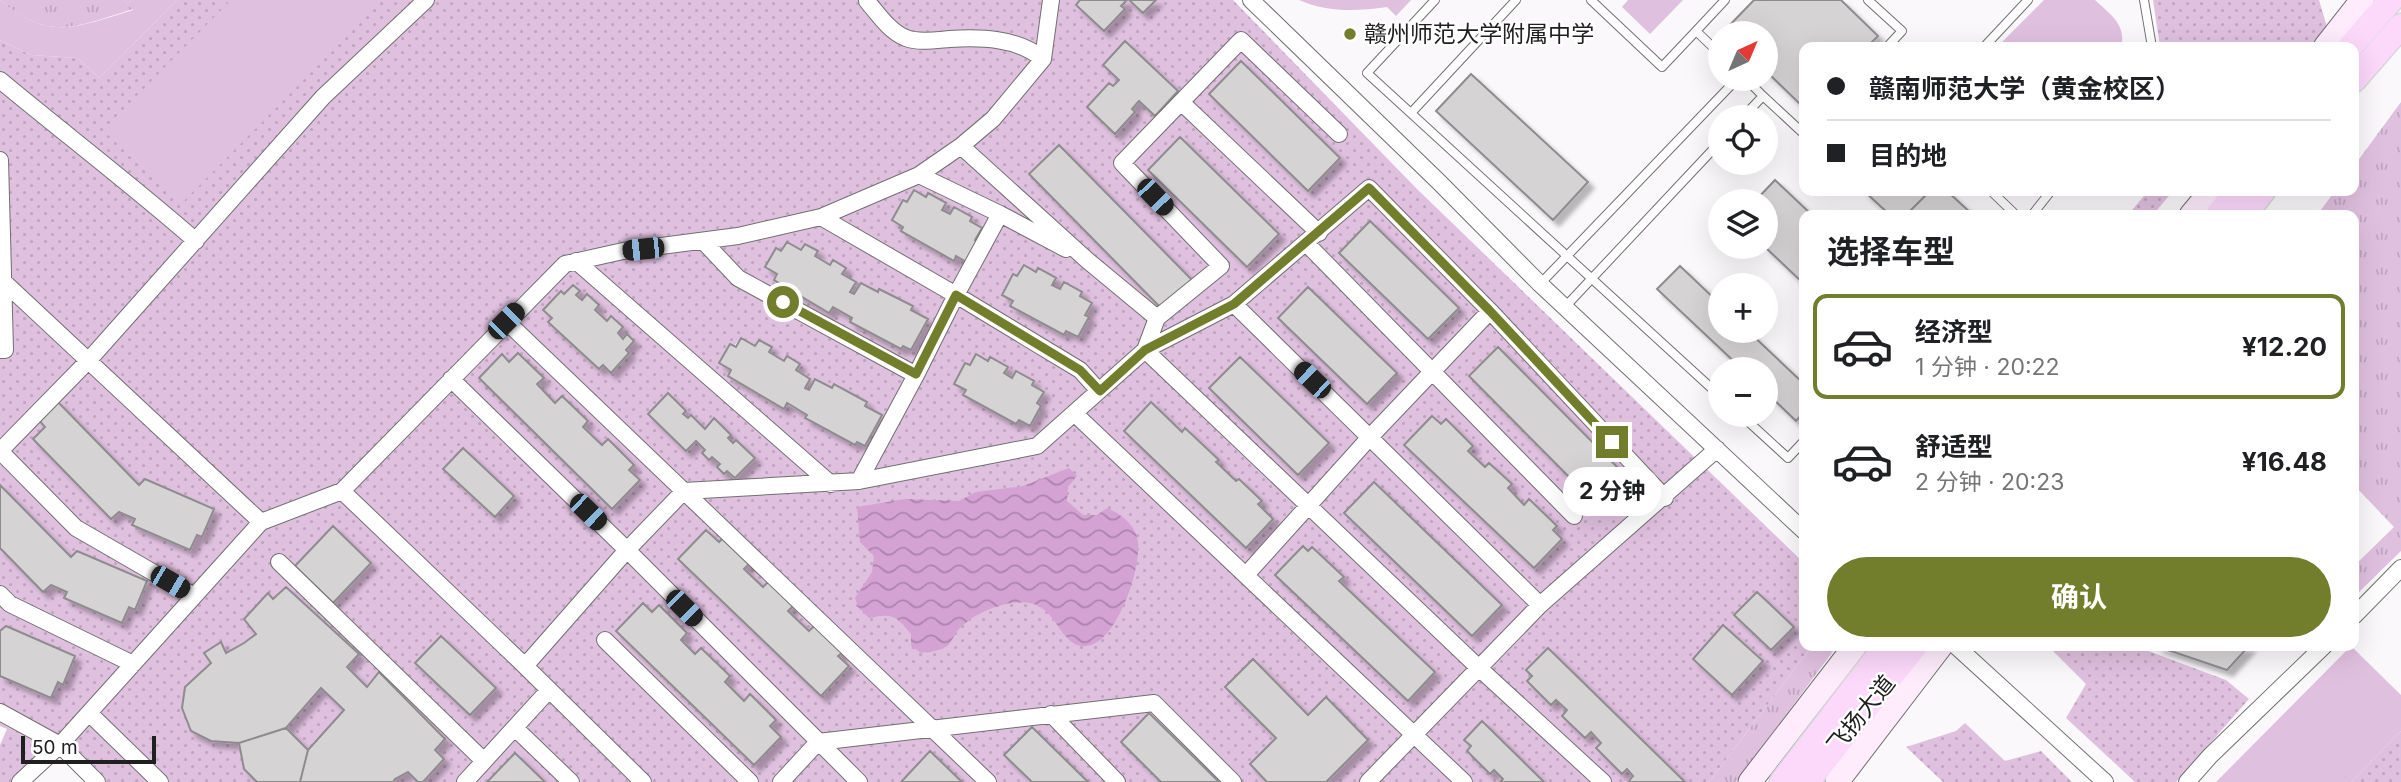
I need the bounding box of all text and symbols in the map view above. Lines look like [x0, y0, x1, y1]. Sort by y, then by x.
place label: 赣州师范大学附属中学 [1364, 20, 1594, 48]
north arrow [1708, 21, 1778, 91]
map controls [1708, 21, 1778, 427]
marker: 赣州师范大学附属中学 [1342, 26, 1358, 42]
text: 赣南师范大学（黄金校区） [1869, 73, 2181, 104]
button: locate [1708, 105, 1778, 175]
text: 目的地 [1869, 140, 1947, 171]
car [1133, 175, 1178, 219]
button: layers [1708, 189, 1778, 259]
text: 选择车型 [1827, 232, 1955, 271]
car [622, 236, 665, 262]
button: + [1708, 273, 1778, 343]
route start [767, 286, 799, 318]
car [484, 299, 529, 343]
icon: car [1831, 315, 1894, 378]
text: 经济型 [1915, 316, 1993, 347]
text: ¥12.20 [2242, 331, 2327, 362]
text: 1 分钟 · 20:22 [1915, 353, 2060, 381]
button: − [1708, 357, 1778, 427]
car [1290, 358, 1335, 402]
route end [1596, 426, 1628, 458]
icon: car [1831, 430, 1894, 493]
text: 舒适型 [1915, 431, 1993, 462]
text: ¥16.48 [2242, 446, 2327, 477]
callout: 2 分钟 [1563, 466, 1661, 516]
text: 2 分钟 · 20:23 [1915, 468, 2064, 496]
text: 2 分钟 [1579, 477, 1645, 505]
car [566, 490, 611, 534]
button: 确认 [1827, 557, 2331, 637]
car [147, 562, 194, 602]
car [662, 586, 707, 630]
street label: 飞扬大道 [1821, 669, 1901, 759]
scale bar [21, 733, 156, 765]
text: 50 m [32, 736, 78, 759]

